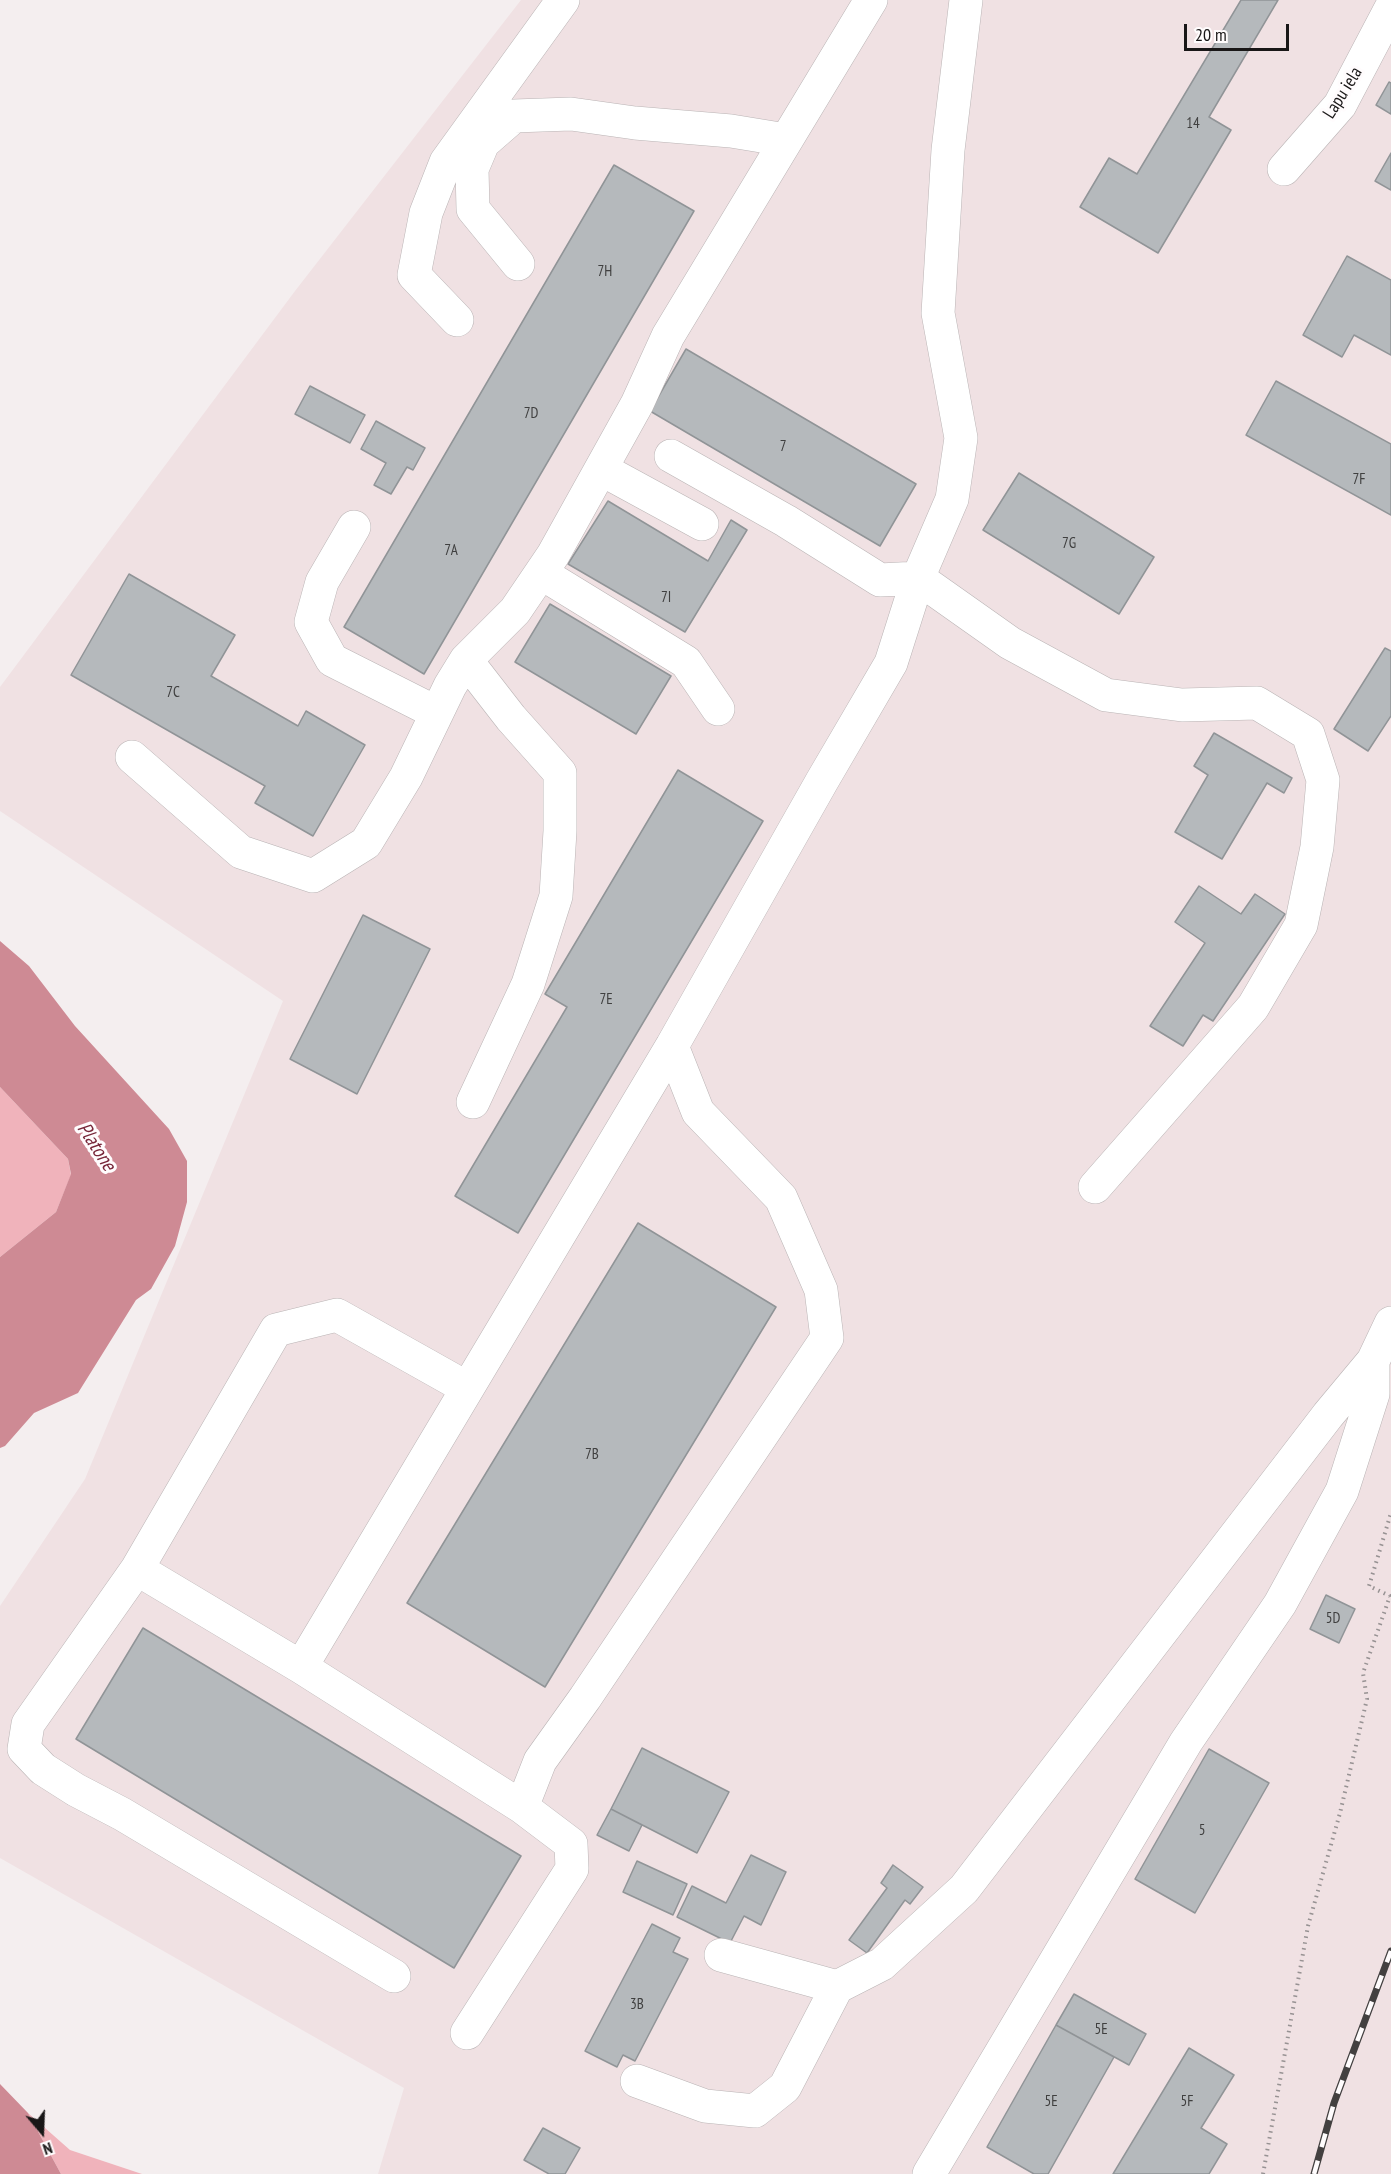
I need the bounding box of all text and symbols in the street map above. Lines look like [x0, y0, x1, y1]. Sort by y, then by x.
scale bar [1187, 12, 1292, 50]
text: 20 m [1195, 23, 1227, 46]
street label: Lapu iela [1319, 63, 1367, 123]
house number: 14 [1186, 115, 1200, 133]
house number: 7H [598, 263, 612, 281]
house number: 7D [524, 405, 538, 423]
house number: 7 [780, 438, 786, 456]
house number: 7F [1353, 471, 1365, 489]
house number: 7G [1062, 535, 1076, 553]
house number: 7A [444, 542, 458, 560]
house number: 7I [661, 589, 671, 607]
house number: 7C [166, 684, 180, 702]
house number: 7E [599, 991, 613, 1009]
water label: Platone [72, 1118, 120, 1176]
house number: 7B [585, 1446, 599, 1464]
house number: 5D [1326, 1610, 1340, 1628]
house number: 5 [1199, 1822, 1205, 1840]
house number: 3B [630, 1996, 644, 2014]
house number: 5E [1094, 2021, 1108, 2039]
house number: 5E [1044, 2093, 1058, 2111]
house number: 5F [1181, 2093, 1193, 2111]
north arrow [12, 2102, 72, 2162]
text: N [41, 2138, 55, 2160]

